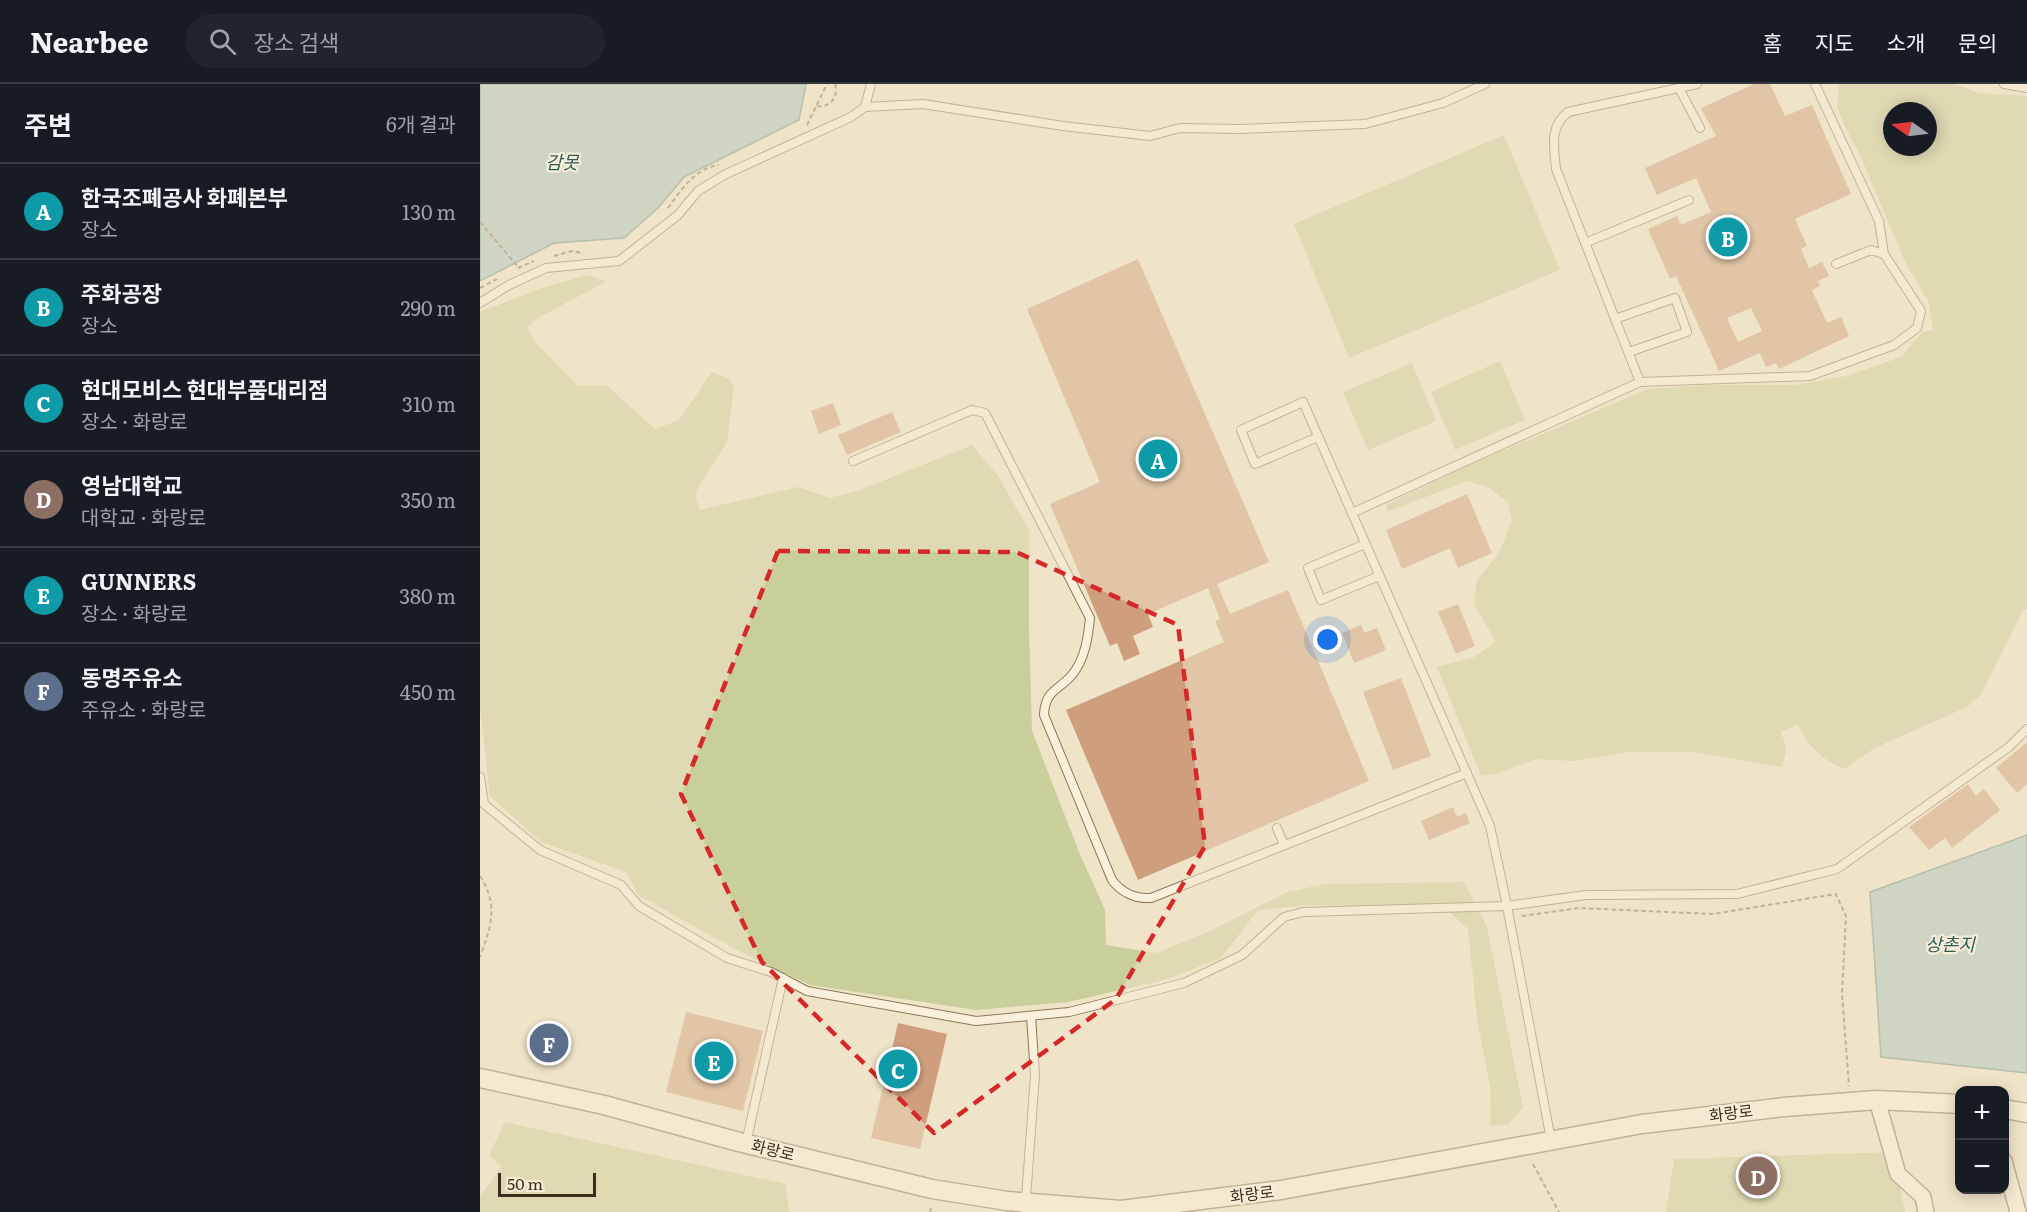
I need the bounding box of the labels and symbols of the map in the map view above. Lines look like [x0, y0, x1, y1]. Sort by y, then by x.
north arrow [1883, 102, 1937, 156]
water label: 감못 [545, 148, 580, 175]
pin: B [1708, 214, 1748, 260]
pin: A [1138, 436, 1178, 482]
your location [1313, 625, 1342, 654]
water label: 상촌지 [1925, 930, 1976, 957]
pin: F [530, 1020, 568, 1066]
pin: E [694, 1038, 734, 1084]
pin: C [878, 1046, 918, 1092]
street label: 화랑로 [1707, 1097, 1755, 1127]
street label: 화랑로 [749, 1132, 798, 1166]
pin: D [1738, 1154, 1778, 1198]
scale bar [498, 1170, 596, 1198]
street label: 화랑로 [1228, 1178, 1276, 1208]

